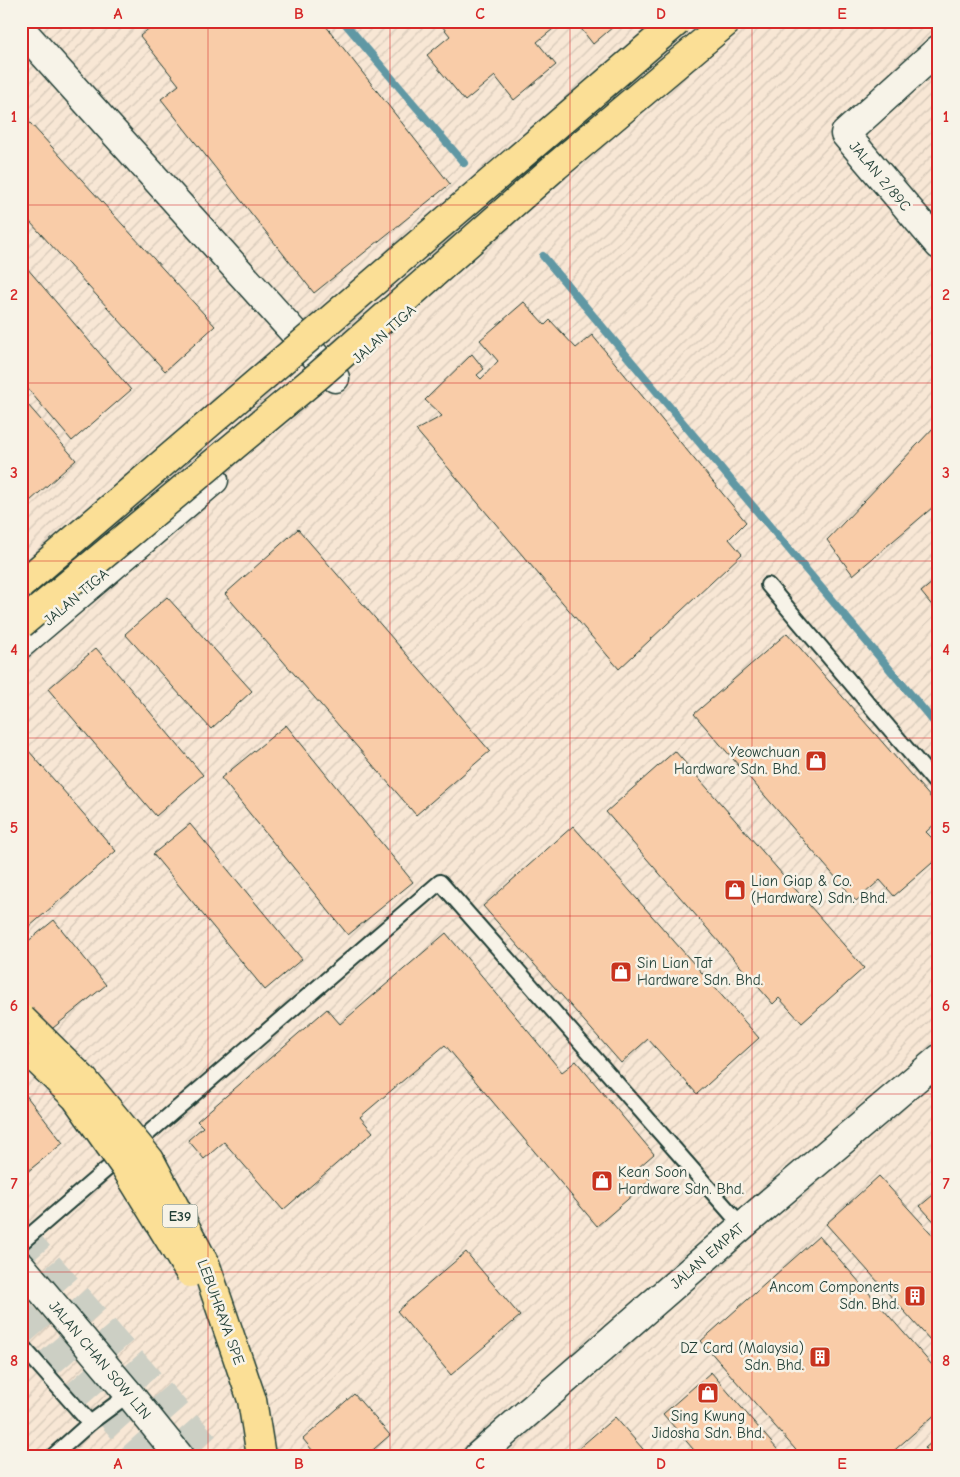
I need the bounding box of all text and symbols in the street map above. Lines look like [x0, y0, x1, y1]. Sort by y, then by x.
text: A [114, 5, 123, 23]
text: B [294, 5, 304, 23]
text: C [475, 5, 485, 23]
text: D [656, 5, 666, 23]
text: E [837, 5, 847, 23]
text: 1 [11, 108, 17, 126]
text: 1 [943, 108, 949, 126]
street label: JALAN 2/89C [845, 137, 915, 215]
text: 2 [10, 286, 18, 304]
text: 2 [942, 286, 950, 304]
street label: JALAN TIGA [348, 301, 420, 367]
text: 3 [10, 464, 18, 482]
text: 3 [942, 464, 950, 482]
street label: JALAN TIGA [40, 564, 112, 629]
text: 4 [10, 641, 18, 659]
text: 4 [942, 641, 950, 659]
place label: Yeowchuan Hardware Sdn. Bhd. [674, 743, 800, 778]
shop icon: Yeowchuan Hardware Sdn. Bhd. [804, 749, 828, 773]
text: 5 [10, 819, 18, 837]
text: 5 [942, 819, 950, 837]
place label: Lian Giap & Co. (Hardware) Sdn. Bhd. [751, 872, 887, 907]
shop icon: Lian Giap & Co. (Hardware) Sdn. Bhd. [723, 878, 747, 902]
place label: Sin Lian Tat Hardware Sdn. Bhd. [637, 954, 763, 989]
shop icon: Sin Lian Tat Hardware Sdn. Bhd. [609, 960, 633, 984]
text: 6 [10, 997, 18, 1015]
text: 6 [942, 997, 950, 1015]
place label: Kean Soon Hardware Sdn. Bhd. [618, 1163, 744, 1198]
shop icon: Kean Soon Hardware Sdn. Bhd. [590, 1169, 614, 1193]
text: 7 [10, 1175, 18, 1193]
text: 7 [942, 1175, 950, 1193]
road number: E39 [162, 1204, 198, 1228]
street label: JALAN EMPAT [667, 1219, 748, 1293]
street label: LEBUHRAYA SPE [194, 1257, 248, 1367]
place label: Ancom Components Sdn. Bhd. [769, 1278, 899, 1313]
building icon: Ancom Components Sdn. Bhd. [903, 1284, 927, 1308]
street label: JALAN CHAN SOW LIN [45, 1297, 155, 1423]
place label: DZ Card (Malaysia) Sdn. Bhd. [680, 1339, 804, 1374]
building icon: DZ Card (Malaysia) Sdn. Bhd. [808, 1345, 832, 1369]
text: 8 [10, 1352, 18, 1370]
text: 8 [942, 1352, 950, 1370]
shop icon: Sing Kwung Jidosha Sdn. Bhd. [696, 1381, 720, 1405]
place label: Sing Kwung Jidosha Sdn. Bhd. [652, 1407, 764, 1442]
text: A [114, 1455, 123, 1473]
text: B [294, 1455, 304, 1473]
text: C [475, 1455, 485, 1473]
text: D [656, 1455, 666, 1473]
text: E [837, 1455, 847, 1473]

